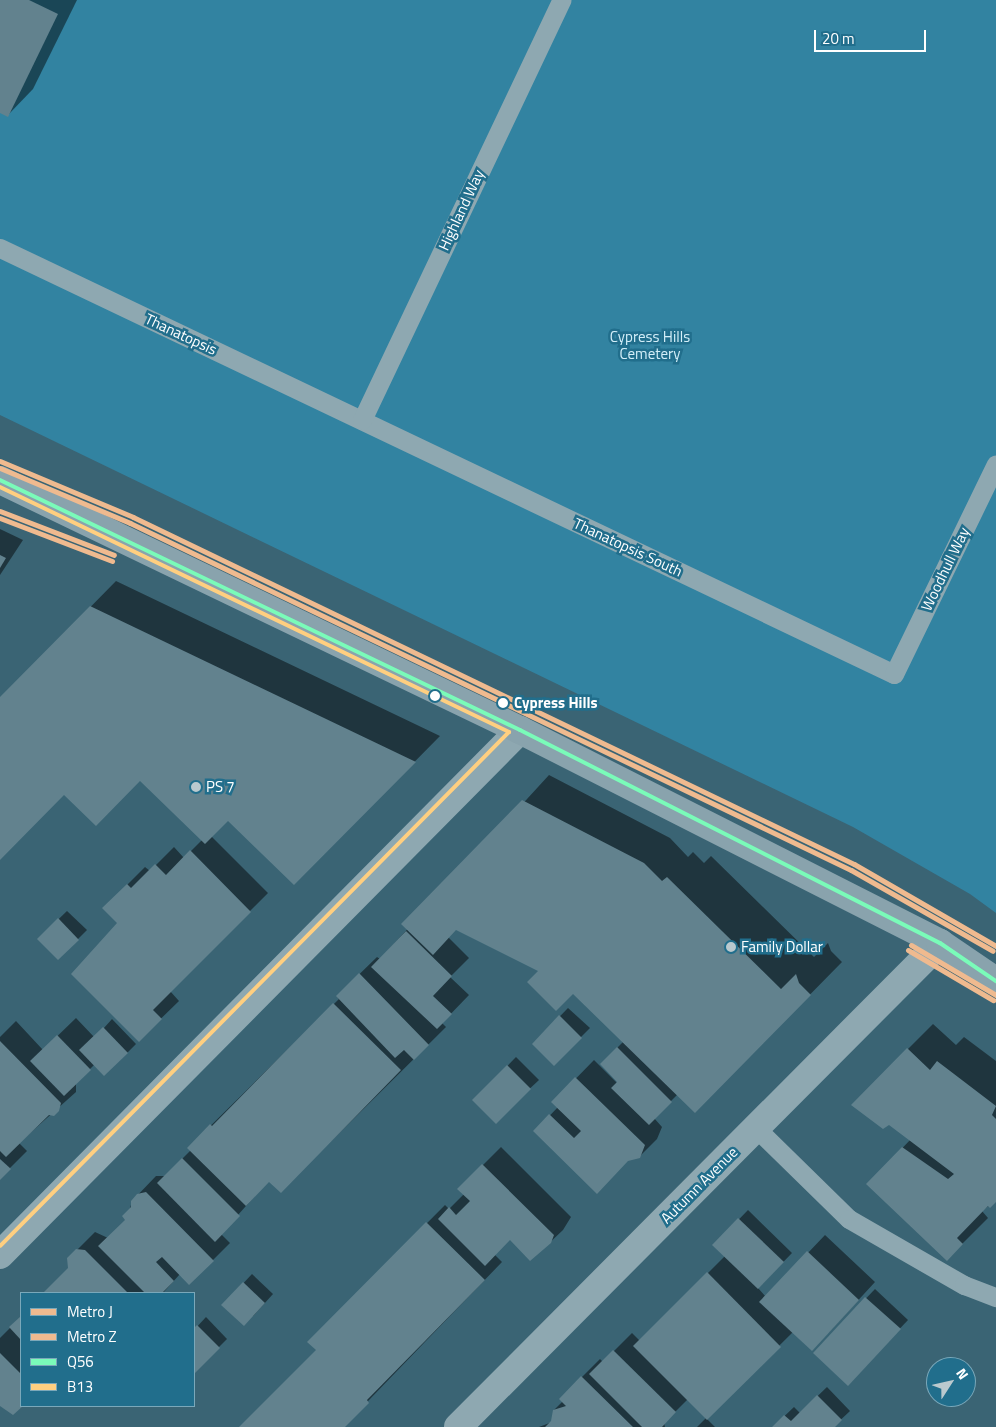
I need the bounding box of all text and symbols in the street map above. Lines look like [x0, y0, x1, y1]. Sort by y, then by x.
scale bar [816, 20, 928, 52]
text: 20 m [822, 27, 855, 50]
street label: Highland Way [434, 167, 488, 253]
street label: Thanatopsis [142, 309, 220, 359]
park label: Cypress Hills Cemetery [610, 327, 690, 362]
street label: Thanatopsis South [571, 514, 685, 580]
street label: Woodhull Way [917, 524, 973, 614]
unlabelled marker [430, 691, 440, 701]
place label: Cypress Hills [514, 694, 598, 712]
marker: Cypress Hills [496, 696, 510, 710]
place label: PS 7 [206, 778, 235, 796]
marker: PS 7 [190, 781, 202, 793]
place label: Family Dollar [741, 938, 823, 956]
marker: Family Dollar [725, 941, 737, 953]
street label: Autumn Avenue [657, 1143, 741, 1227]
legend [20, 1292, 195, 1407]
text: Metro J [67, 1300, 113, 1323]
text: Metro Z [67, 1325, 117, 1348]
text: Q56 [67, 1350, 94, 1373]
north arrow [926, 1357, 976, 1407]
text: N [951, 1364, 974, 1384]
text: B13 [67, 1375, 93, 1398]

